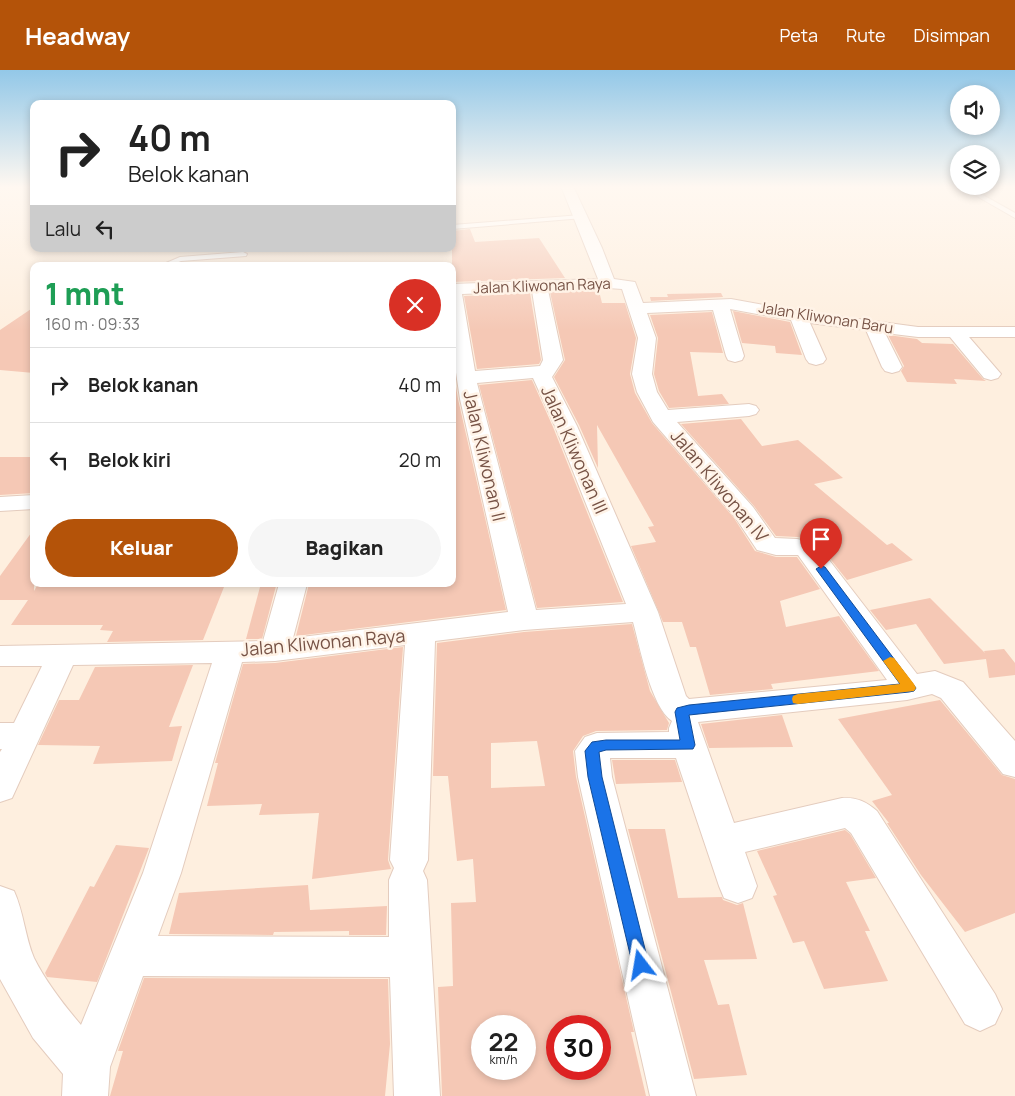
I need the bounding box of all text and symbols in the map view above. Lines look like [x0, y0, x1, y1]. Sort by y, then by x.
text: Headway [25, 19, 130, 52]
text: Peta [779, 23, 818, 47]
text: Rute [846, 23, 885, 47]
text: Disimpan [913, 23, 990, 47]
map controls [950, 85, 1000, 195]
button: sound [950, 85, 1000, 135]
text: 40 m [128, 114, 211, 162]
icon: right [45, 120, 110, 185]
button: layers [950, 145, 1000, 195]
text: Belok kanan [128, 159, 249, 189]
icon: left [91, 215, 119, 243]
text: Lalu [45, 216, 81, 242]
text: 1 mnt [45, 273, 125, 314]
street label: Jalan Kliwonan Raya [473, 273, 611, 298]
button: close [389, 279, 441, 331]
street label: Jalan Kliwonan Baru [757, 296, 895, 339]
text: 160 m · 09:33 [45, 313, 140, 335]
icon: right [45, 371, 73, 399]
text: Belok kanan [88, 372, 198, 398]
text: 40 m [398, 372, 441, 398]
street label: Jalan Kliwonan III [536, 382, 614, 517]
street label: Jalan Kliwonan II [458, 388, 512, 523]
street label: Jalan Kliwonan IV [666, 424, 774, 547]
icon: left [45, 446, 73, 474]
text: Belok kiri [88, 447, 171, 473]
text: 20 m [399, 447, 441, 473]
pin [800, 518, 842, 569]
button: Keluar [45, 519, 238, 577]
button: Bagikan [248, 519, 441, 577]
icon: arrive [807, 525, 835, 553]
street label: Jalan Kliwonan Raya [240, 623, 406, 661]
position arrow [614, 938, 666, 990]
speed limit sign: 30 [546, 1015, 611, 1080]
text: 22 [489, 1024, 518, 1059]
text: km/h [490, 1051, 517, 1068]

